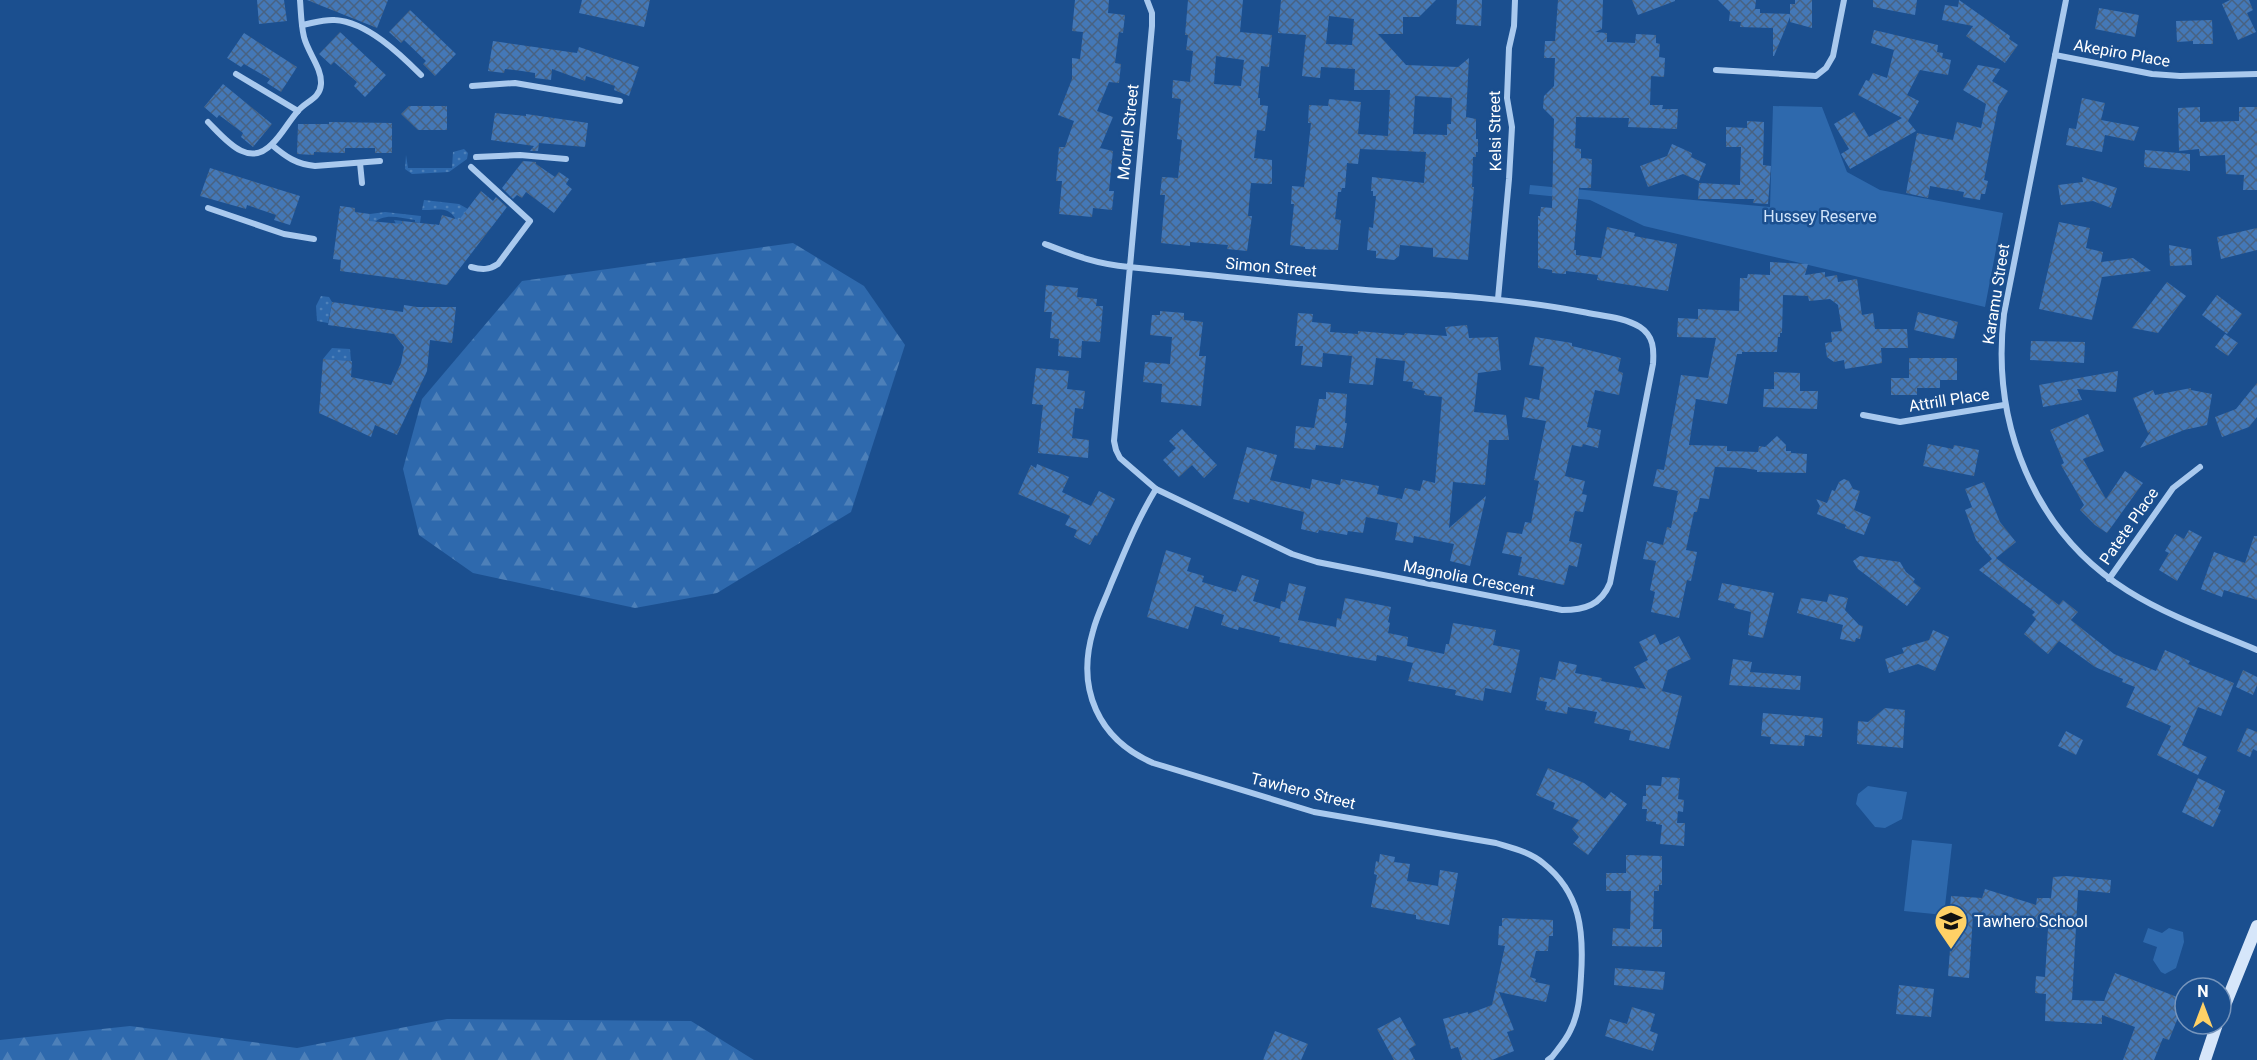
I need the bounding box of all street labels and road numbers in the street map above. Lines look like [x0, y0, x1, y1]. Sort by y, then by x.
street label: Akepiro Place [2072, 35, 2172, 71]
street label: Morrell Street [1114, 83, 1142, 181]
street label: Kelsi Street [1485, 91, 1505, 171]
street label: Karamu Street [1979, 242, 2013, 346]
street label: Simon Street [1225, 254, 1317, 280]
street label: Attrill Place [1907, 384, 1991, 416]
street label: Patete Place [2096, 484, 2162, 568]
street label: Magnolia Crescent [1402, 556, 1536, 600]
street label: Tawhero Street [1249, 769, 1357, 813]

